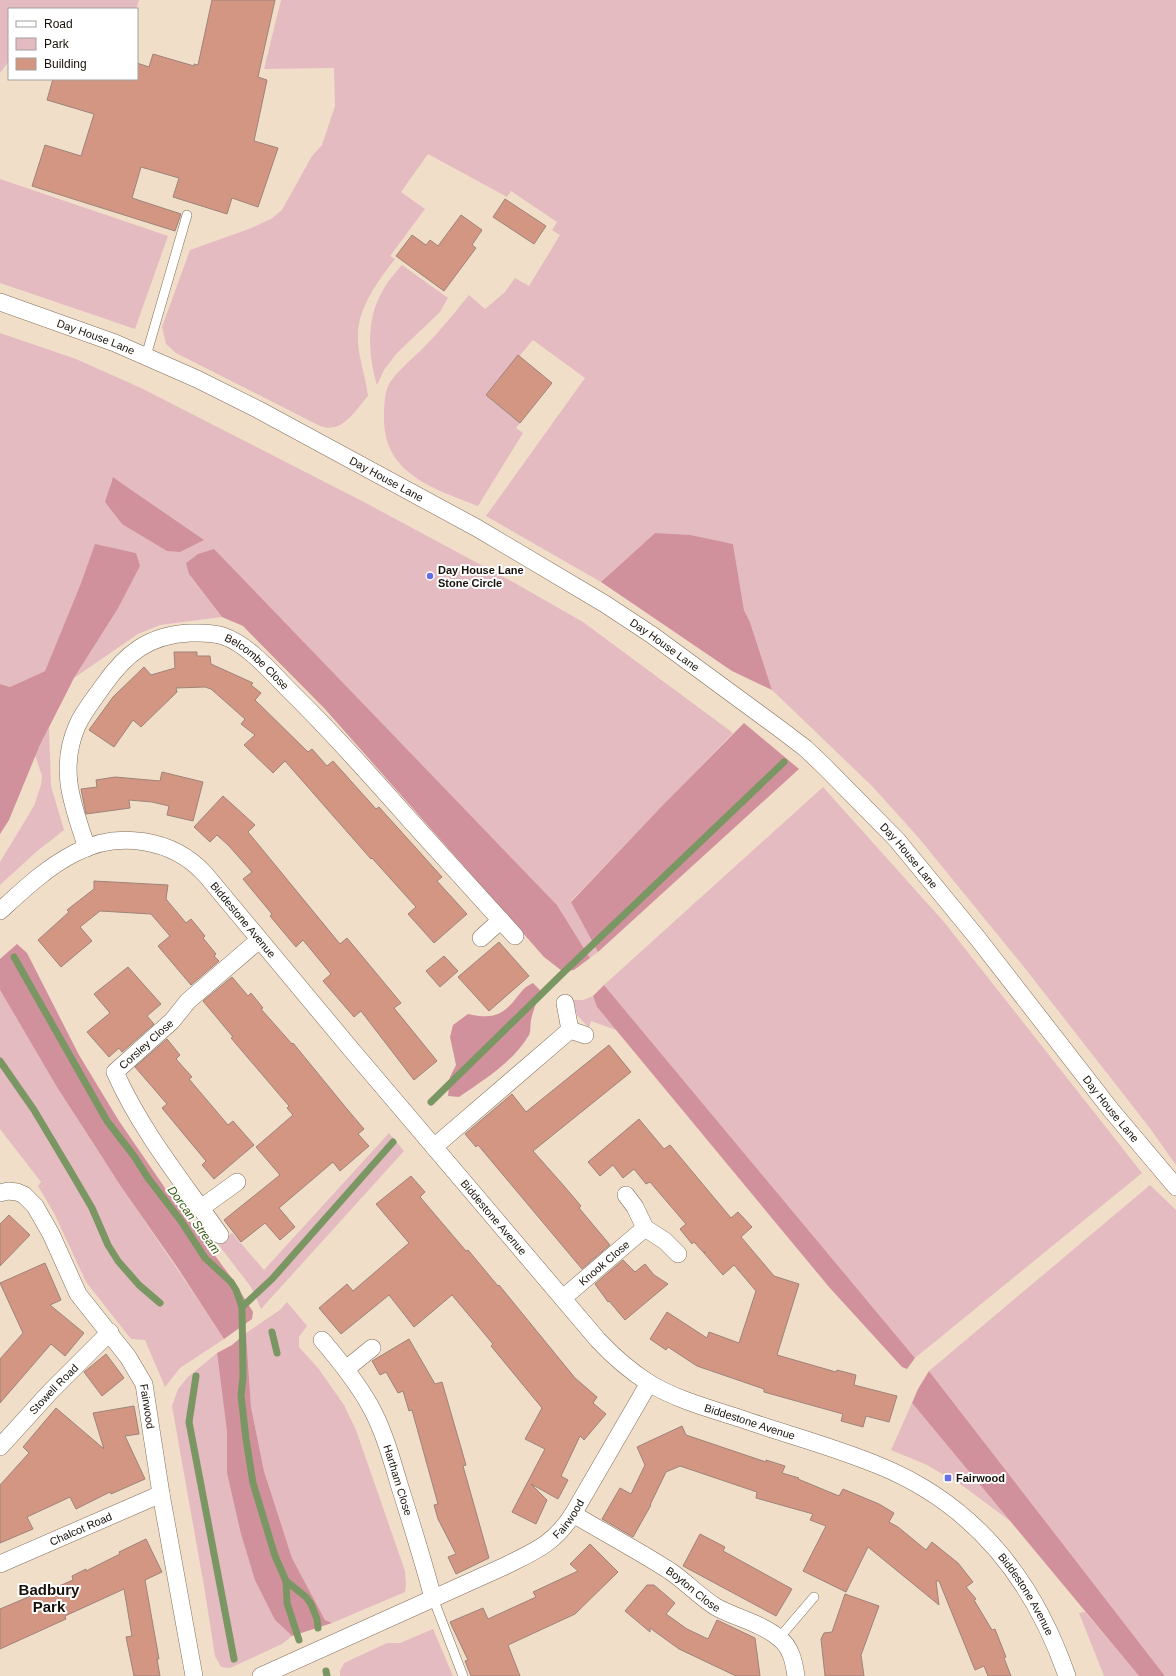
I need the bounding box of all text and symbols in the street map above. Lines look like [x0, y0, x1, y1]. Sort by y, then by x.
legend [8, 8, 138, 80]
text: Road [44, 17, 73, 31]
text: Park [44, 37, 70, 51]
text: Building [44, 57, 87, 71]
street label: Day House Lane [55, 317, 137, 357]
street label: Day House Lane [348, 454, 425, 504]
place label: Day House Lane Stone Circle [438, 564, 524, 589]
marker: Day House Lane Stone Circle [425, 571, 435, 581]
street label: Day House Lane [628, 616, 701, 674]
street label: Belcombe Close [223, 631, 291, 692]
street label: Day House Lane [878, 821, 940, 891]
street label: Biddestone Avenue [208, 880, 278, 960]
street label: Corsley Close [117, 1017, 176, 1071]
street label: Day House Lane [1081, 1073, 1141, 1145]
street label: Biddestone Avenue [459, 1177, 529, 1257]
water label: Dorcan Stream [165, 1183, 223, 1257]
street label: Knook Close [576, 1238, 632, 1288]
street label: Stowell Road [27, 1362, 80, 1417]
street label: Fairwood [138, 1383, 157, 1430]
street label: Biddestone Avenue [703, 1401, 797, 1442]
street label: Hartham Close [381, 1443, 415, 1517]
place label: Fairwood [956, 1472, 1005, 1484]
marker: Fairwood [943, 1473, 953, 1483]
street label: Fairwood [550, 1497, 586, 1541]
street label: Chalcot Road [48, 1510, 114, 1548]
street label: Biddestone Avenue [996, 1551, 1056, 1637]
street label: Boyton Close [664, 1564, 722, 1614]
district label: Badbury Park [19, 1581, 80, 1615]

